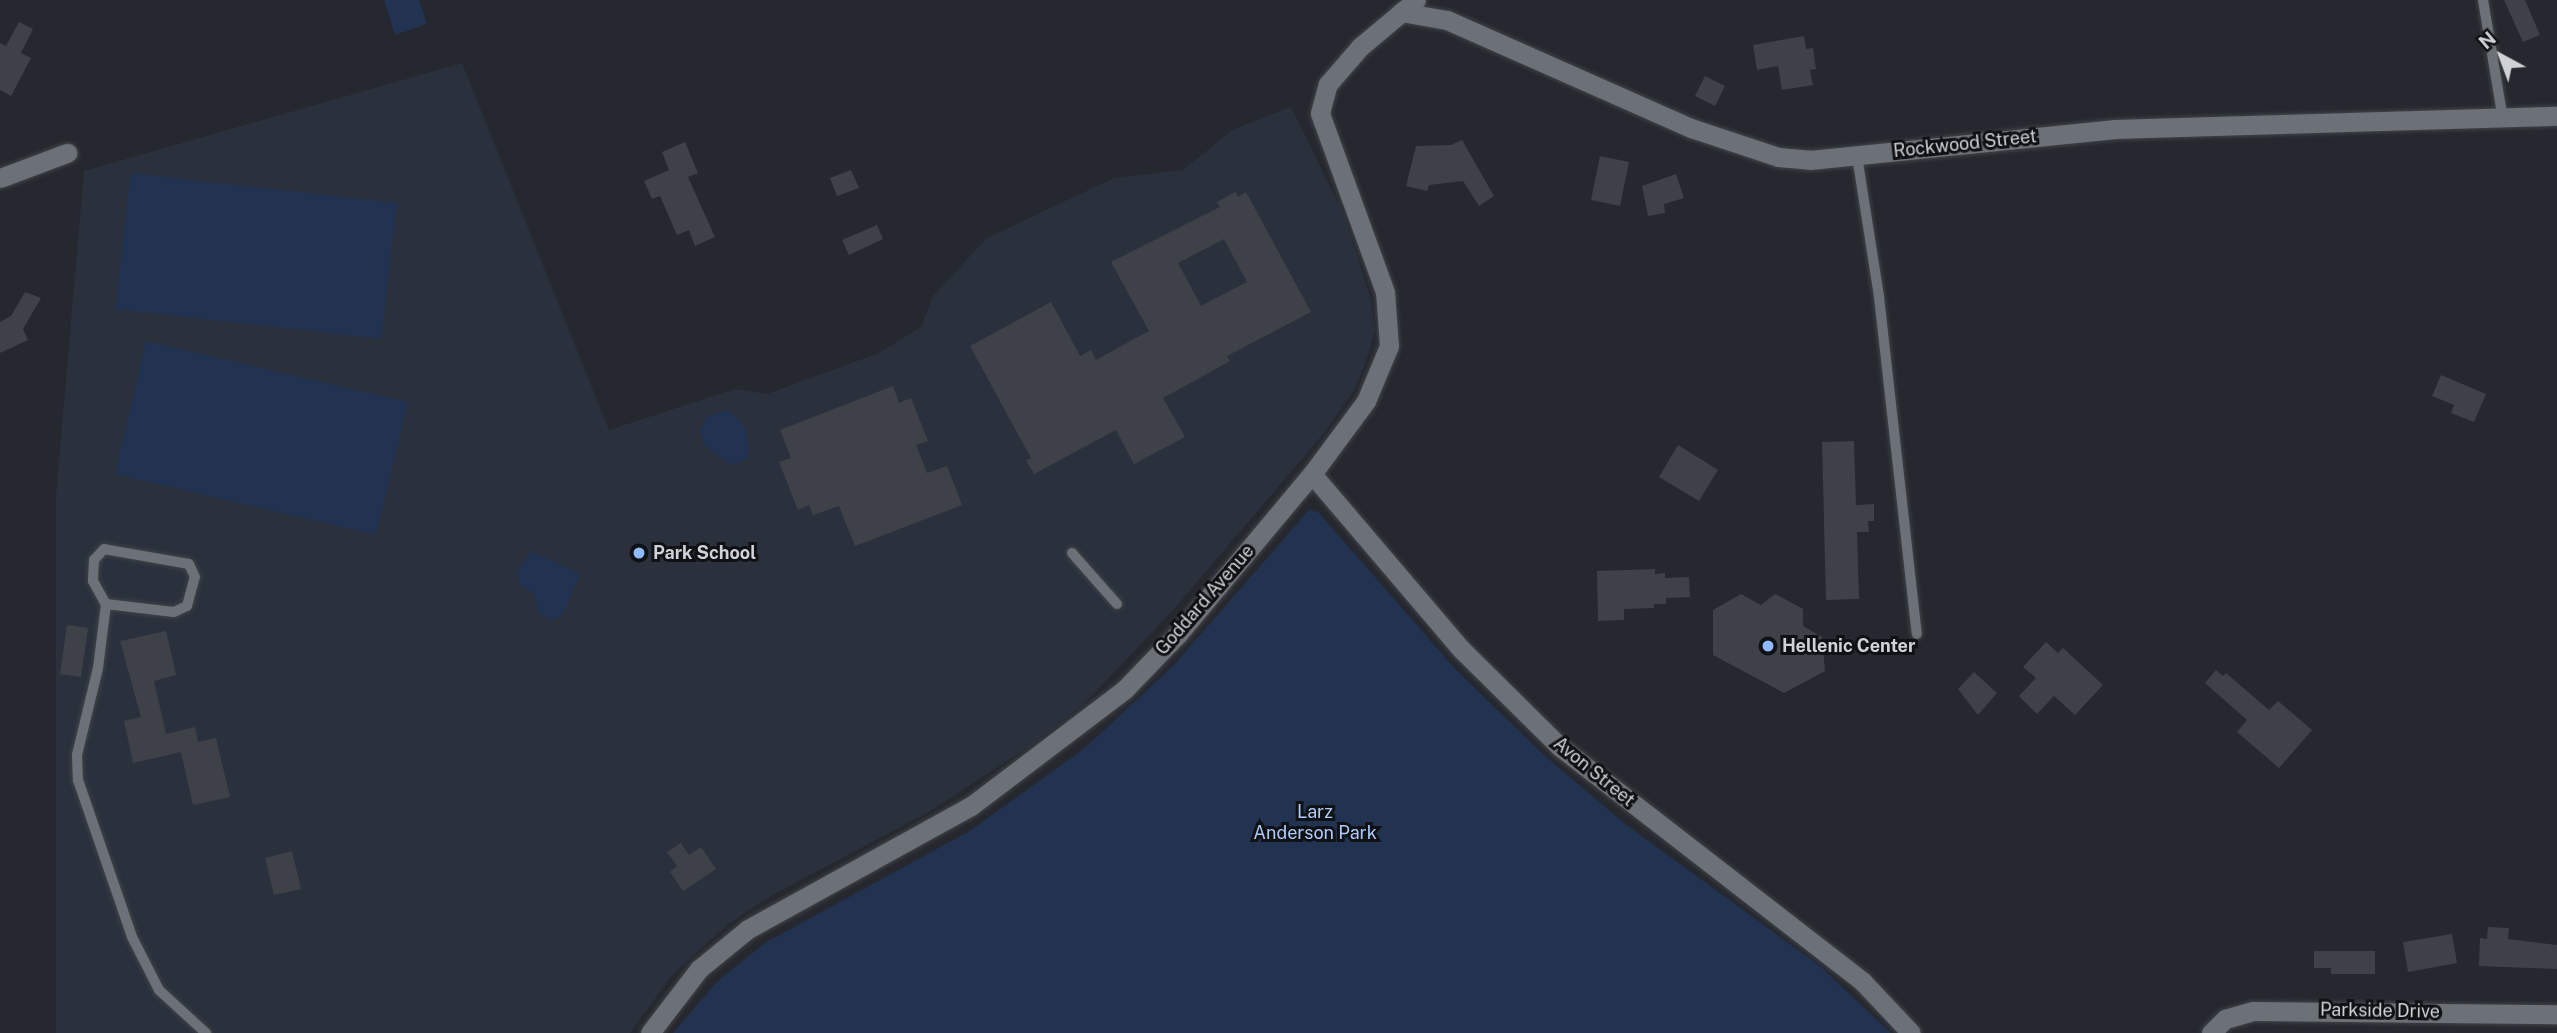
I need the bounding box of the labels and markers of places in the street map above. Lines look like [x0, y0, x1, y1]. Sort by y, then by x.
place label: Park School [653, 542, 756, 564]
marker: Park School [631, 545, 647, 561]
place label: Hellenic Center [1782, 635, 1915, 657]
marker: Hellenic Center [1760, 638, 1776, 654]

